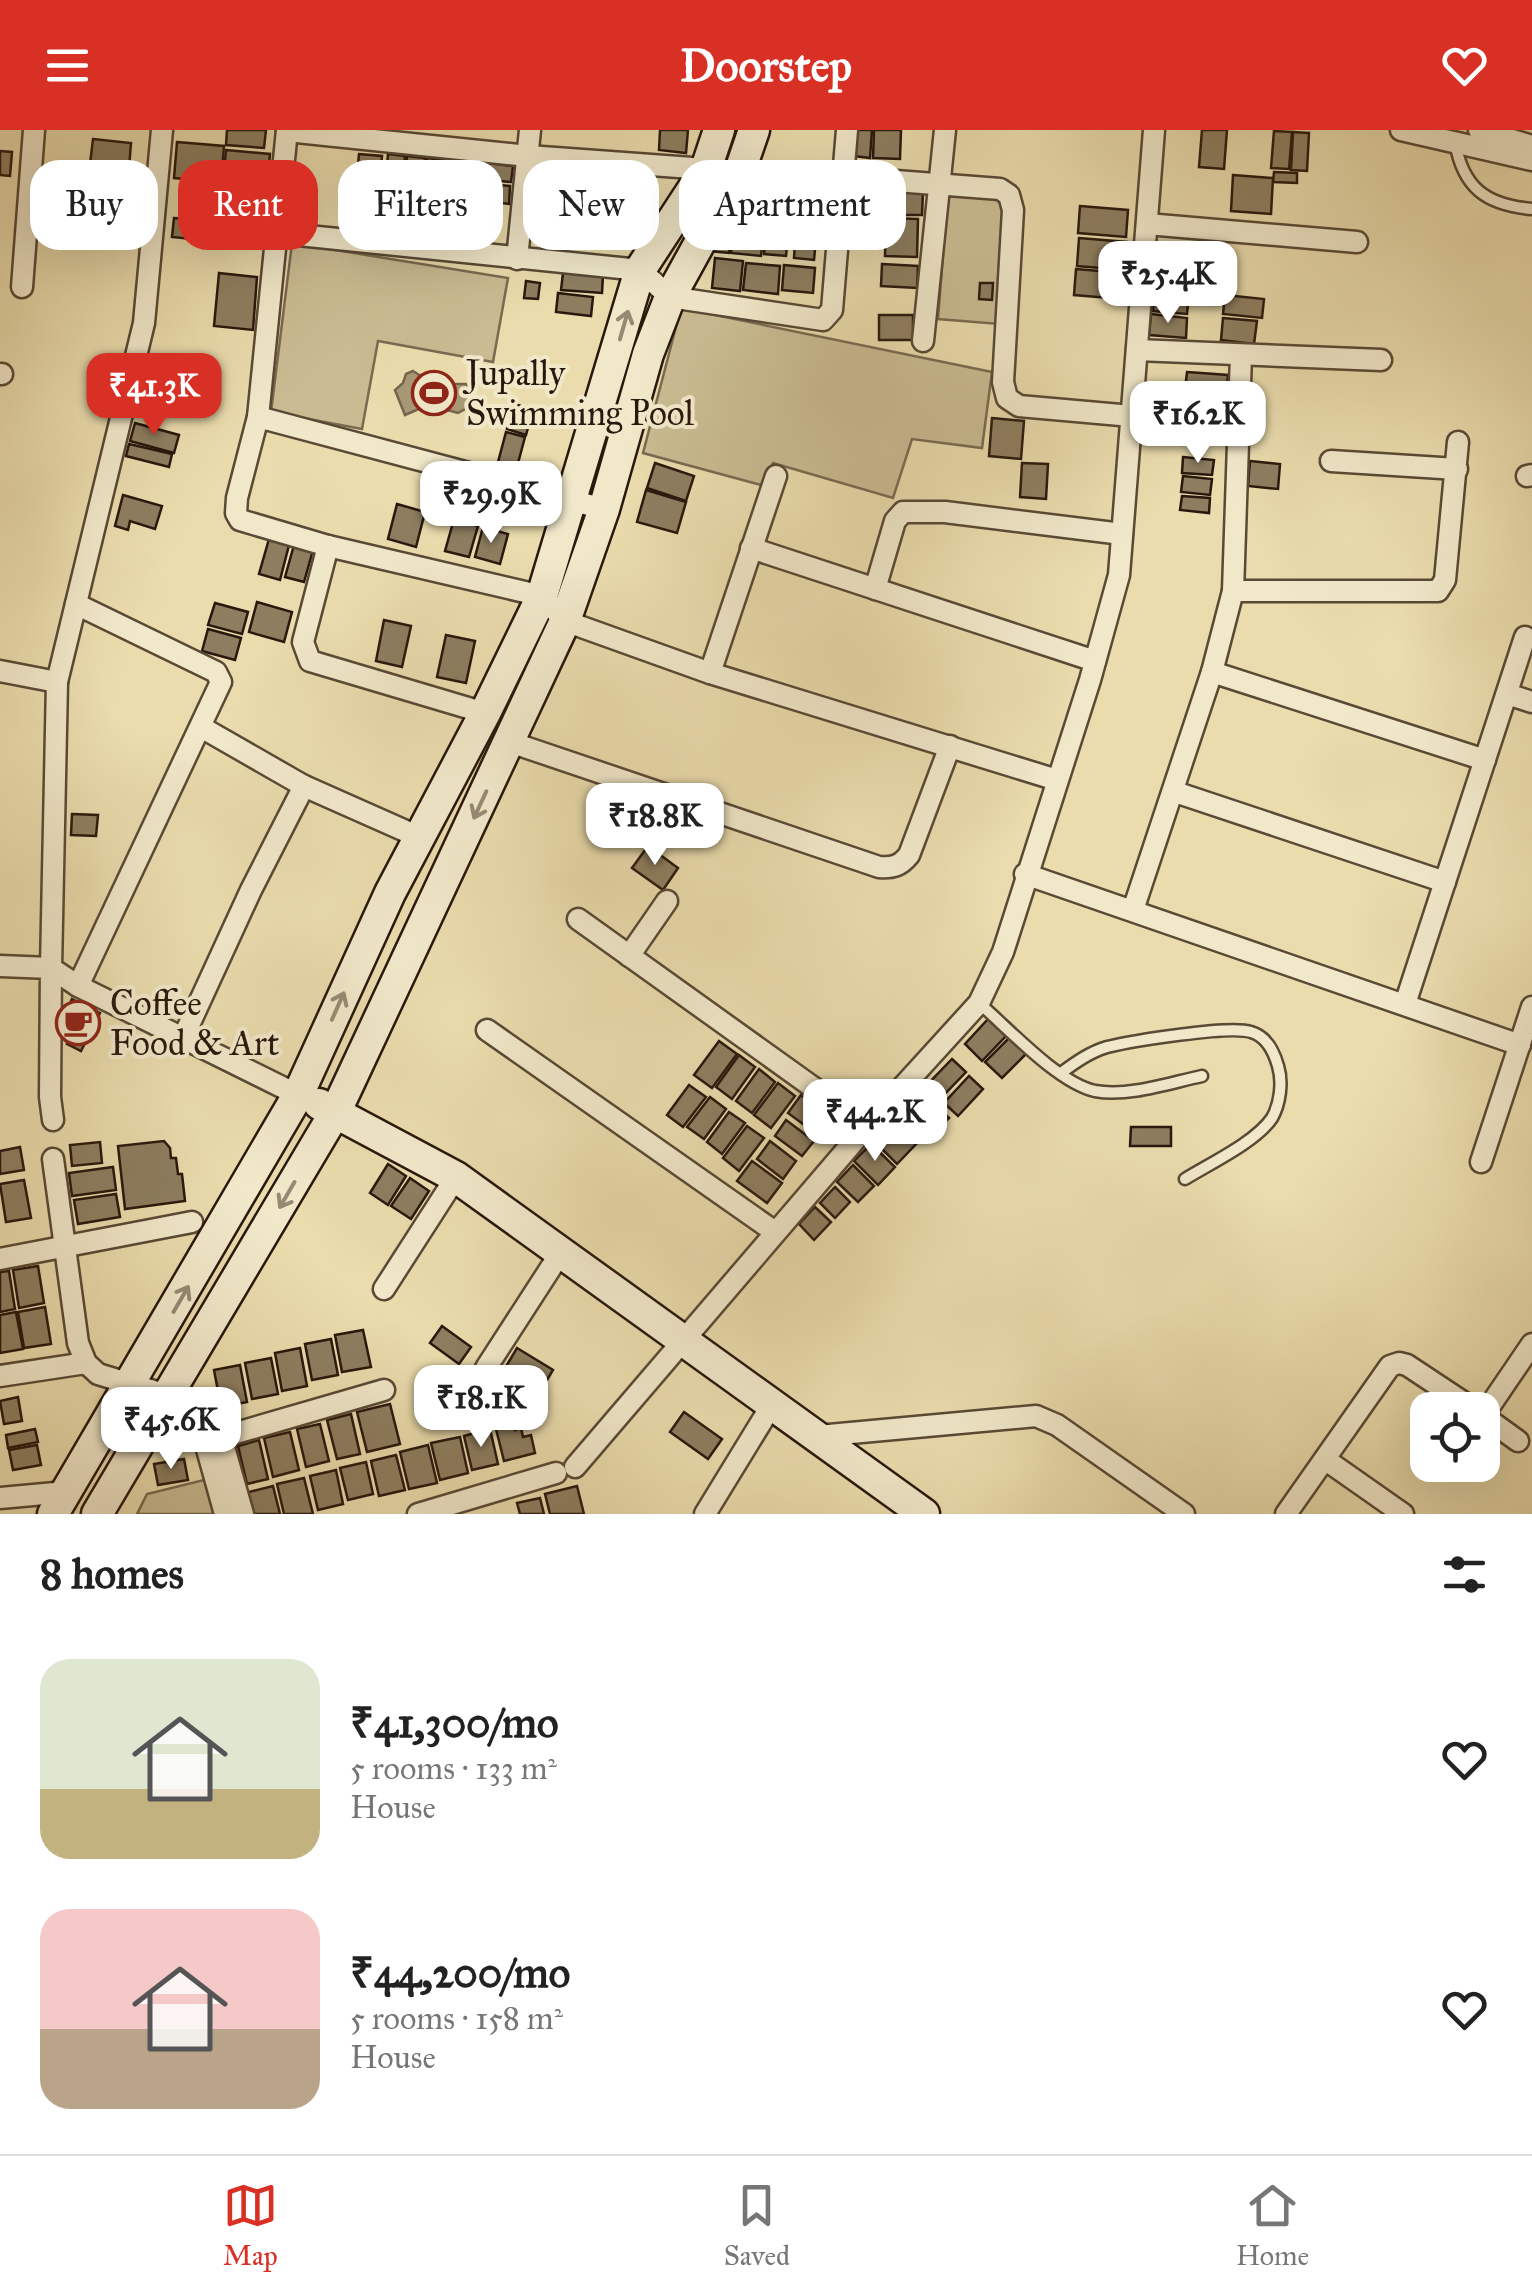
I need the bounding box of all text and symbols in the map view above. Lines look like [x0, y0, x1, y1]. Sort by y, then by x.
icon: menu [40, 38, 95, 93]
text: Doorstep [680, 38, 852, 93]
icon: heart [1437, 38, 1492, 93]
chip: Buy [30, 160, 158, 250]
chip: Rent [178, 160, 318, 250]
chip: Filters [338, 160, 503, 250]
chip: New [523, 160, 659, 250]
chip: Apartment [679, 160, 906, 250]
pin: ₹25.4K [1087, 241, 1249, 326]
text: ₹25.4K [1120, 254, 1216, 293]
one-way arrow [616, 310, 634, 341]
place label: Jupally Swimming Pool [462, 352, 695, 435]
pin: ₹41.3K [73, 353, 235, 438]
text: ₹41.3K [109, 366, 199, 405]
sports icon: Jupally Swimming Pool [411, 370, 457, 416]
pin: ₹16.2K [1117, 381, 1279, 466]
text: ₹16.2K [1152, 394, 1244, 433]
pin: ₹29.9K [410, 461, 572, 546]
text: ₹29.9K [442, 474, 540, 513]
pin: ₹18.8K [574, 783, 736, 868]
one-way arrow [470, 789, 489, 819]
text: ₹18.8K [608, 796, 702, 835]
place label: Coffee Food & Art [110, 982, 279, 1065]
one-way arrow [330, 992, 349, 1022]
cafe icon: Coffee Food & Art [55, 1000, 101, 1046]
pin: ₹44.2K [794, 1079, 956, 1164]
text: ₹44.2K [825, 1092, 925, 1131]
one-way arrow [277, 1181, 297, 1209]
one-way arrow [171, 1285, 191, 1314]
pin: ₹18.1K [400, 1365, 562, 1450]
text: ₹18.1K [436, 1378, 526, 1417]
pin: ₹45.6K [90, 1387, 252, 1472]
map controls [1410, 1392, 1500, 1482]
button: locate [1410, 1392, 1500, 1482]
text: ₹45.6K [123, 1400, 219, 1439]
icon: filters [1437, 1547, 1492, 1602]
text: 8 homes [40, 1548, 184, 1600]
text: ₹41,300/mo [350, 1697, 558, 1749]
icon: home [120, 1699, 240, 1819]
icon: heart [1437, 1732, 1492, 1787]
text: 5 rooms · 133 m² [350, 1749, 557, 1788]
text: House [350, 1788, 436, 1827]
text: ₹44,200/mo [350, 1947, 570, 1999]
icon: home [120, 1949, 240, 2069]
icon: heart [1437, 1982, 1492, 2037]
text: 5 rooms · 158 m² [350, 1999, 563, 2038]
text: House [350, 2038, 436, 2077]
tab: Map [223, 2178, 278, 2273]
tab: Saved [724, 2178, 790, 2273]
tab: Home [1236, 2178, 1309, 2273]

